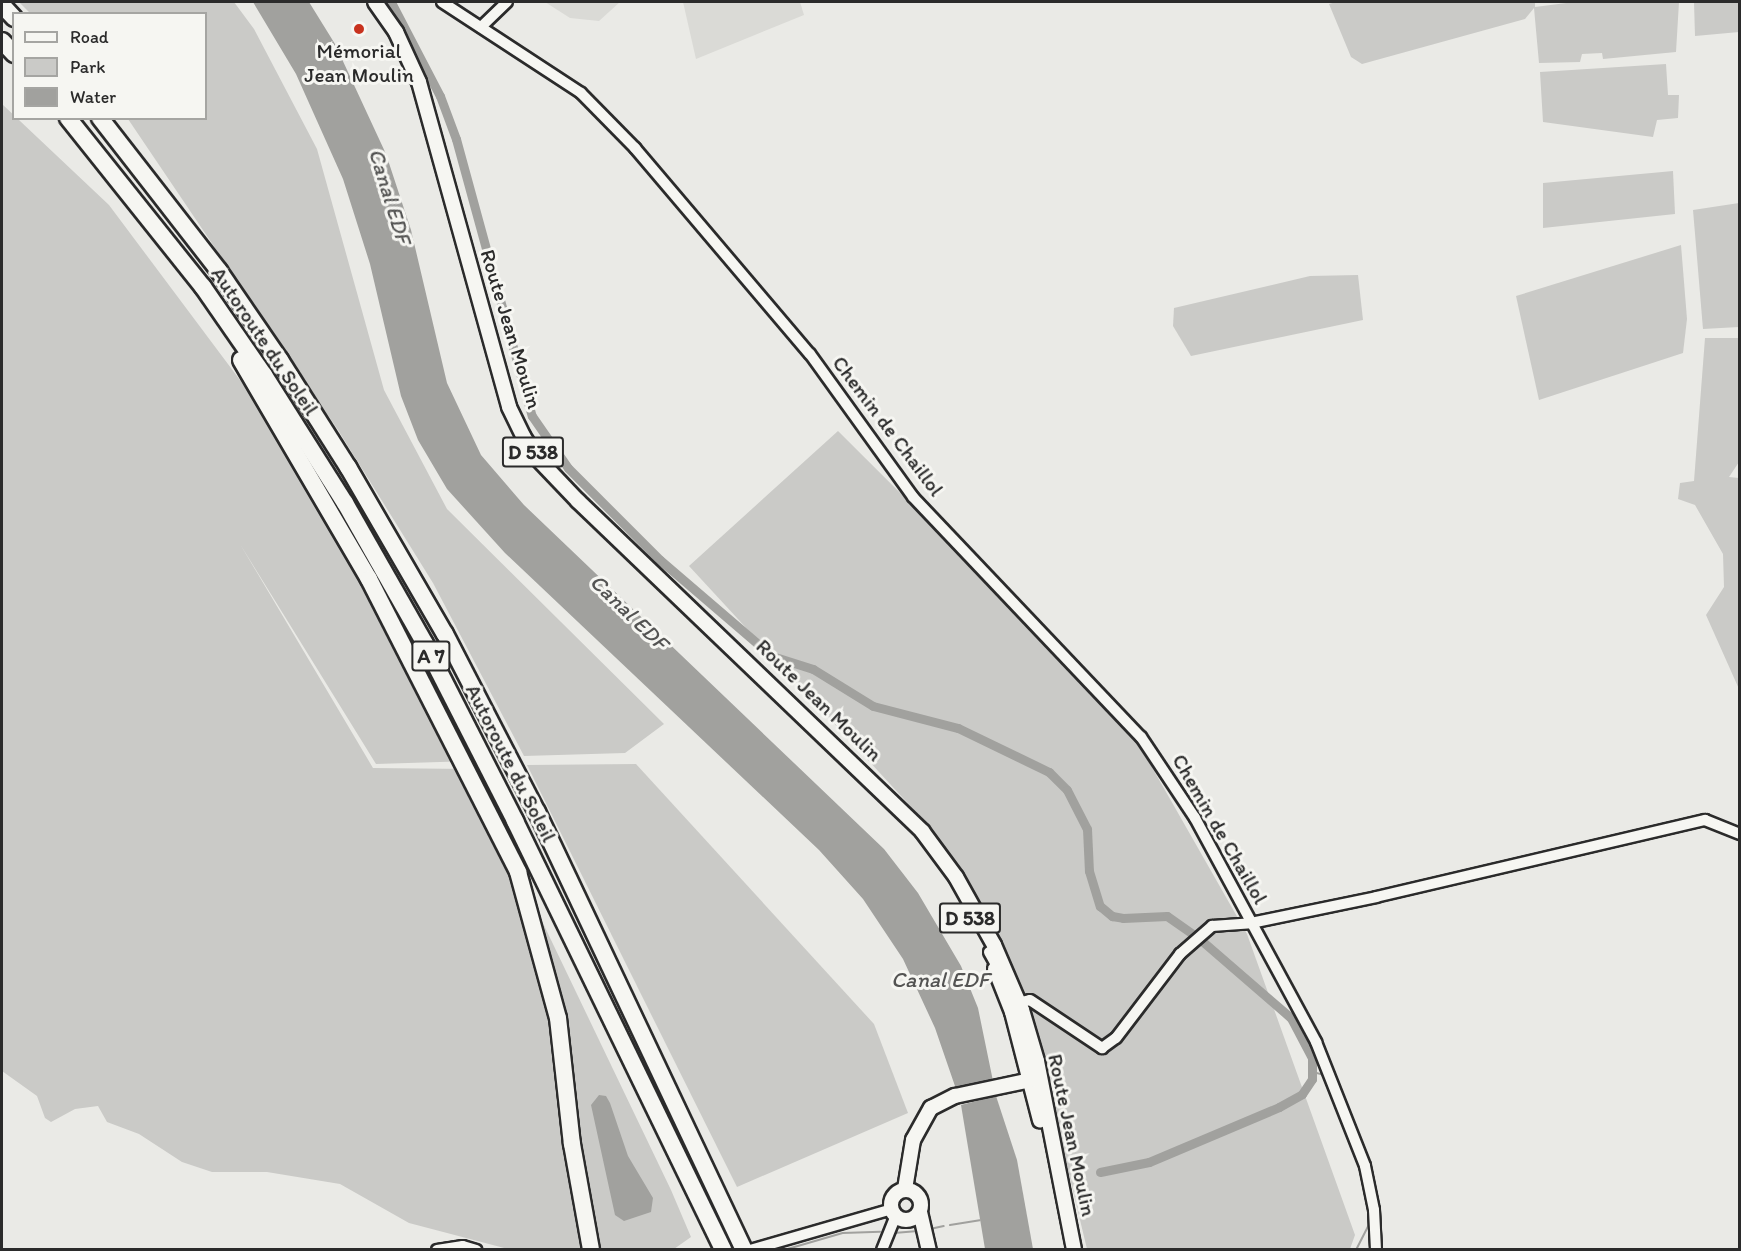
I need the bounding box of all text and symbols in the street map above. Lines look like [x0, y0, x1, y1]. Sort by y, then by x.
legend [12, 12, 207, 120]
marker: Mémorial Jean Moulin [352, 22, 366, 36]
text: Road [70, 26, 109, 48]
place label: Mémorial Jean Moulin [305, 38, 413, 88]
text: Park [70, 56, 105, 78]
text: Water [70, 86, 116, 108]
water label: Canal EDF [363, 145, 417, 247]
street label: Route Jean Moulin [475, 246, 547, 412]
street label: Autoroute du Soleil [206, 262, 324, 420]
street label: Chemin de Chaillol [827, 351, 949, 501]
road number: D 538 [502, 435, 564, 469]
water label: Canal EDF [585, 568, 673, 656]
street label: Route Jean Moulin [751, 633, 887, 767]
road number: A 7 [410, 639, 452, 673]
street label: Autoroute du Soleil [460, 680, 562, 846]
street label: Chemin de Chaillol [1167, 749, 1273, 909]
road number: D 538 [938, 901, 1002, 935]
water label: Canal EDF [891, 967, 989, 993]
street label: Route Jean Moulin [1042, 1051, 1102, 1219]

